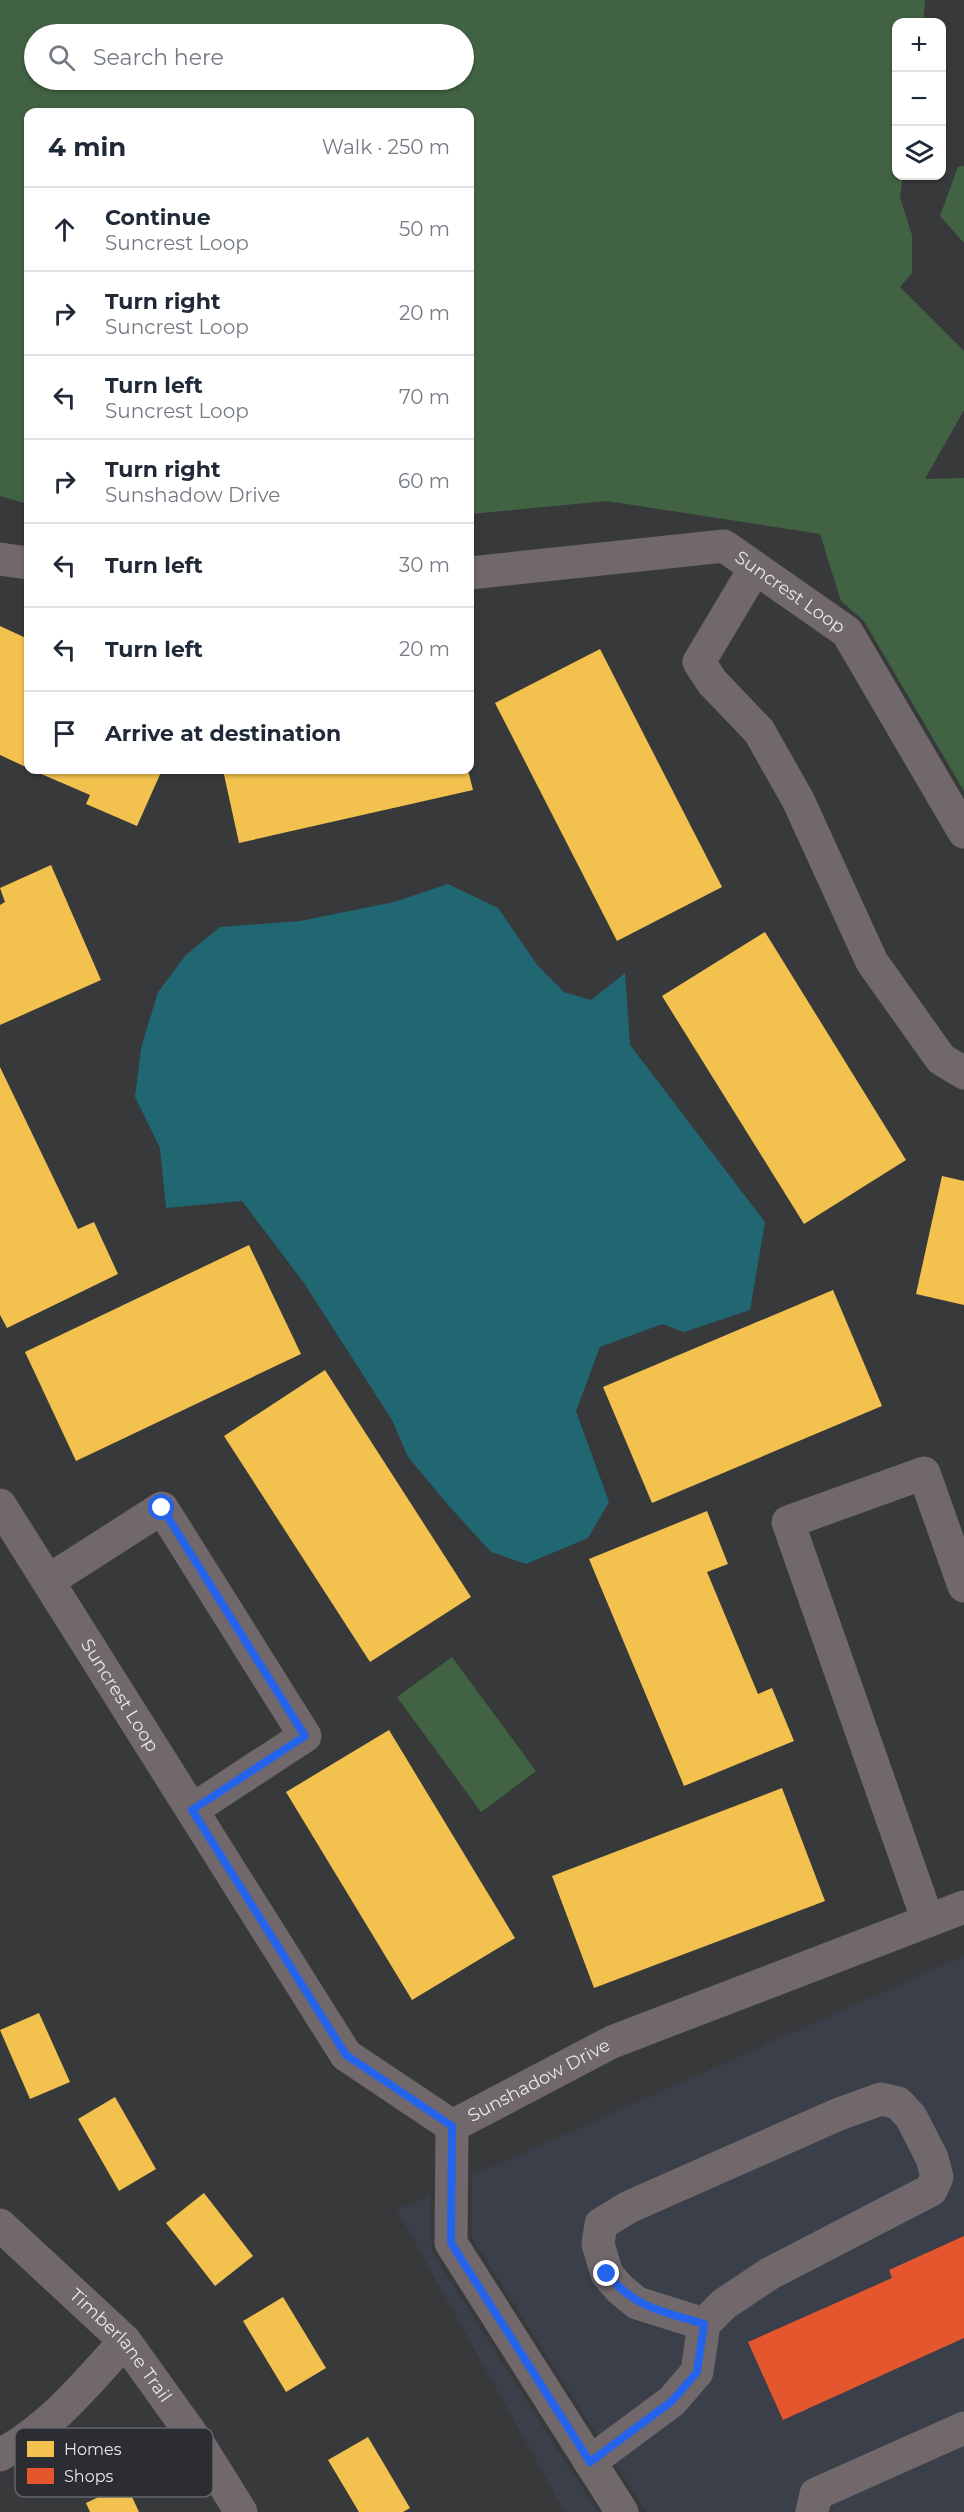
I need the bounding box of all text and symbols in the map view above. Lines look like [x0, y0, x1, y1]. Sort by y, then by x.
map controls [892, 18, 946, 180]
button: + [892, 18, 946, 72]
search box [24, 24, 474, 90]
icon: search [45, 41, 78, 74]
text: Search here [93, 44, 224, 71]
button: − [892, 72, 946, 126]
button: layers [892, 126, 946, 180]
text: 4 min [48, 131, 126, 163]
text: Walk · 250 m [322, 135, 450, 159]
text: Continue [105, 204, 211, 231]
icon: ahead [48, 213, 81, 246]
text: 50 m [399, 217, 450, 241]
text: Suncrest Loop [105, 231, 249, 255]
text: Turn right [105, 288, 220, 315]
icon: right [48, 297, 81, 330]
text: 20 m [399, 301, 450, 325]
text: Suncrest Loop [105, 315, 249, 339]
text: Turn left [105, 372, 203, 399]
icon: left [48, 381, 81, 414]
text: 70 m [399, 385, 450, 409]
text: Suncrest Loop [105, 399, 249, 423]
text: Turn right [105, 456, 220, 483]
icon: right [48, 465, 81, 498]
text: 60 m [398, 469, 450, 493]
text: Sunshadow Drive [105, 483, 280, 507]
street label: Suncrest Loop [731, 546, 849, 638]
icon: left [48, 549, 81, 582]
text: Turn left [105, 552, 203, 579]
text: 30 m [399, 553, 450, 577]
icon: left [48, 633, 81, 666]
text: Turn left [105, 636, 203, 663]
text: 20 m [399, 637, 450, 661]
icon: arrive [48, 717, 81, 750]
text: Arrive at destination [105, 720, 341, 747]
route start [148, 1494, 174, 1520]
street label: Suncrest Loop [76, 1635, 164, 1756]
street label: Sunshadow Drive [464, 2034, 614, 2127]
route end [593, 2260, 619, 2286]
street label: Timberlane Trail [65, 2284, 176, 2407]
legend [15, 2428, 213, 2497]
text: Homes [64, 2440, 122, 2459]
text: Shops [64, 2467, 114, 2486]

